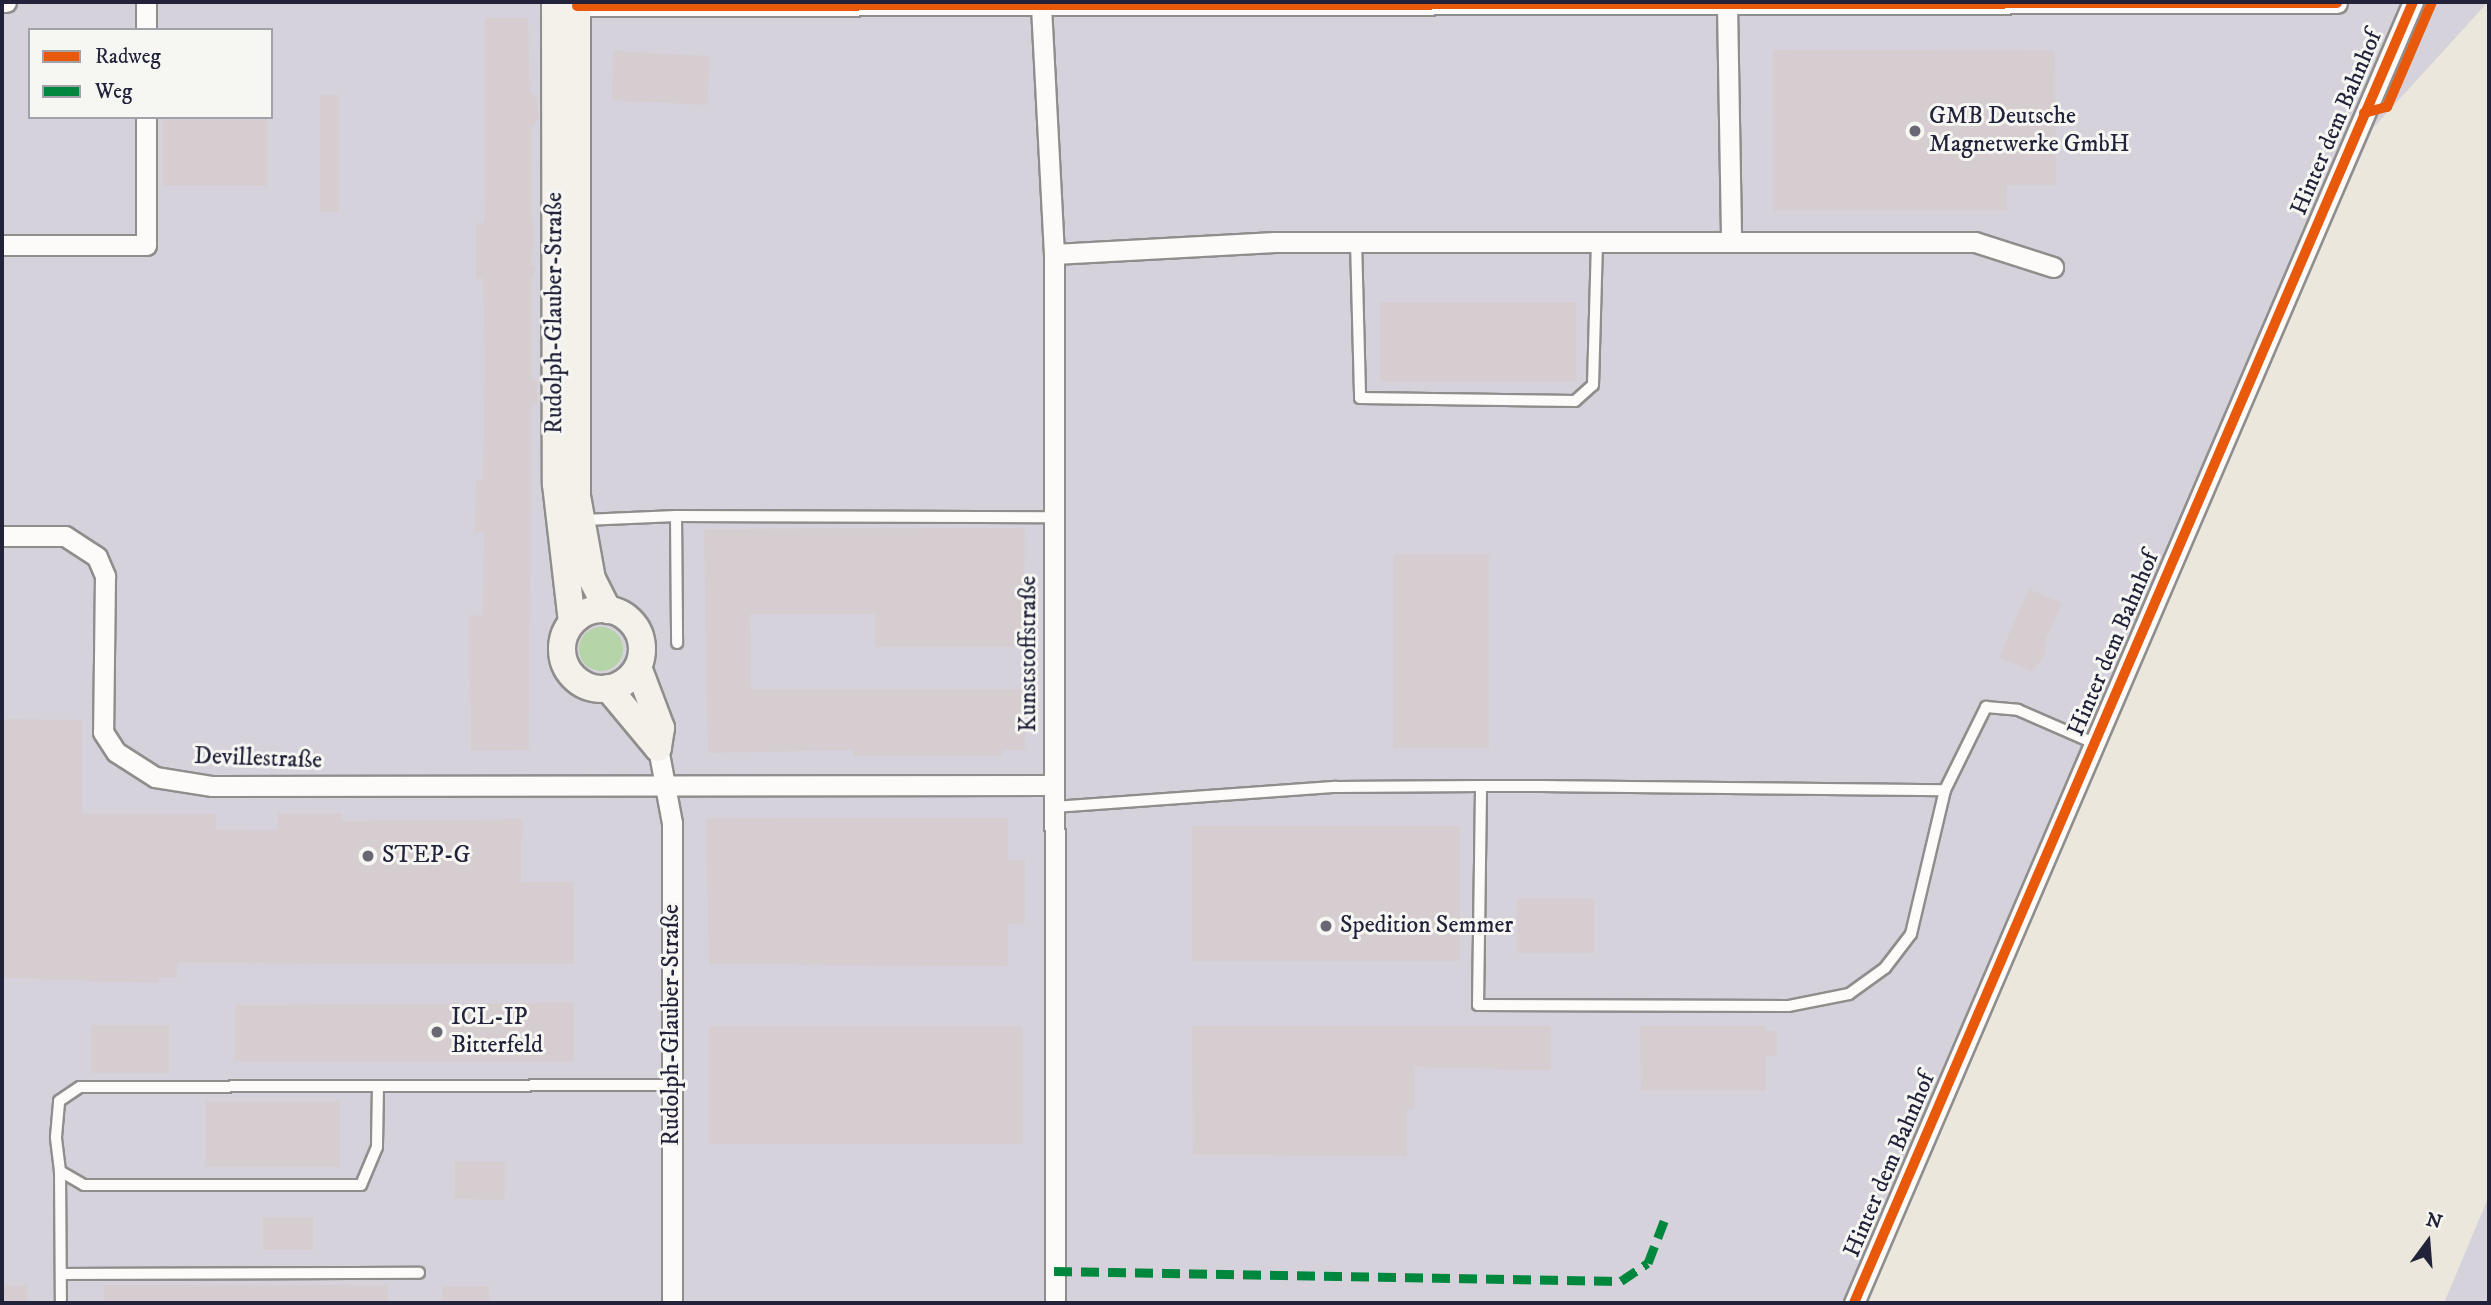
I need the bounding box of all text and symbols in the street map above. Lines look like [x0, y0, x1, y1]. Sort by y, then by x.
street label: Hinter dem Bahnhof [2285, 26, 2389, 220]
legend [28, 28, 273, 119]
text: Radweg [95, 44, 161, 70]
text: Weg [95, 79, 132, 105]
place label: GMB Deutsche Magnetwerke GmbH [1929, 103, 2130, 159]
marker: GMB Deutsche Magnetwerke GmbH [1907, 123, 1923, 139]
street label: Rudolph-Glauber-Straße [541, 192, 569, 434]
street label: Hinter dem Bahnhof [2062, 547, 2166, 741]
street label: Kunststoffstraße [1015, 576, 1043, 732]
street label: Devillestraße [193, 742, 323, 776]
place label: STEP-G [382, 842, 470, 870]
marker: STEP-G [360, 848, 376, 864]
street label: Rudolph-Glauber-Straße [658, 904, 686, 1146]
place label: Spedition Semmer [1340, 912, 1513, 940]
marker: Spedition Semmer [1318, 918, 1334, 934]
place label: ICL-IP Bitterfeld [451, 1004, 543, 1060]
marker: ICL-IP Bitterfeld [429, 1024, 445, 1040]
street label: Hinter dem Bahnhof [1838, 1068, 1942, 1262]
north arrow [2393, 1207, 2463, 1277]
text: N [2423, 1208, 2445, 1235]

